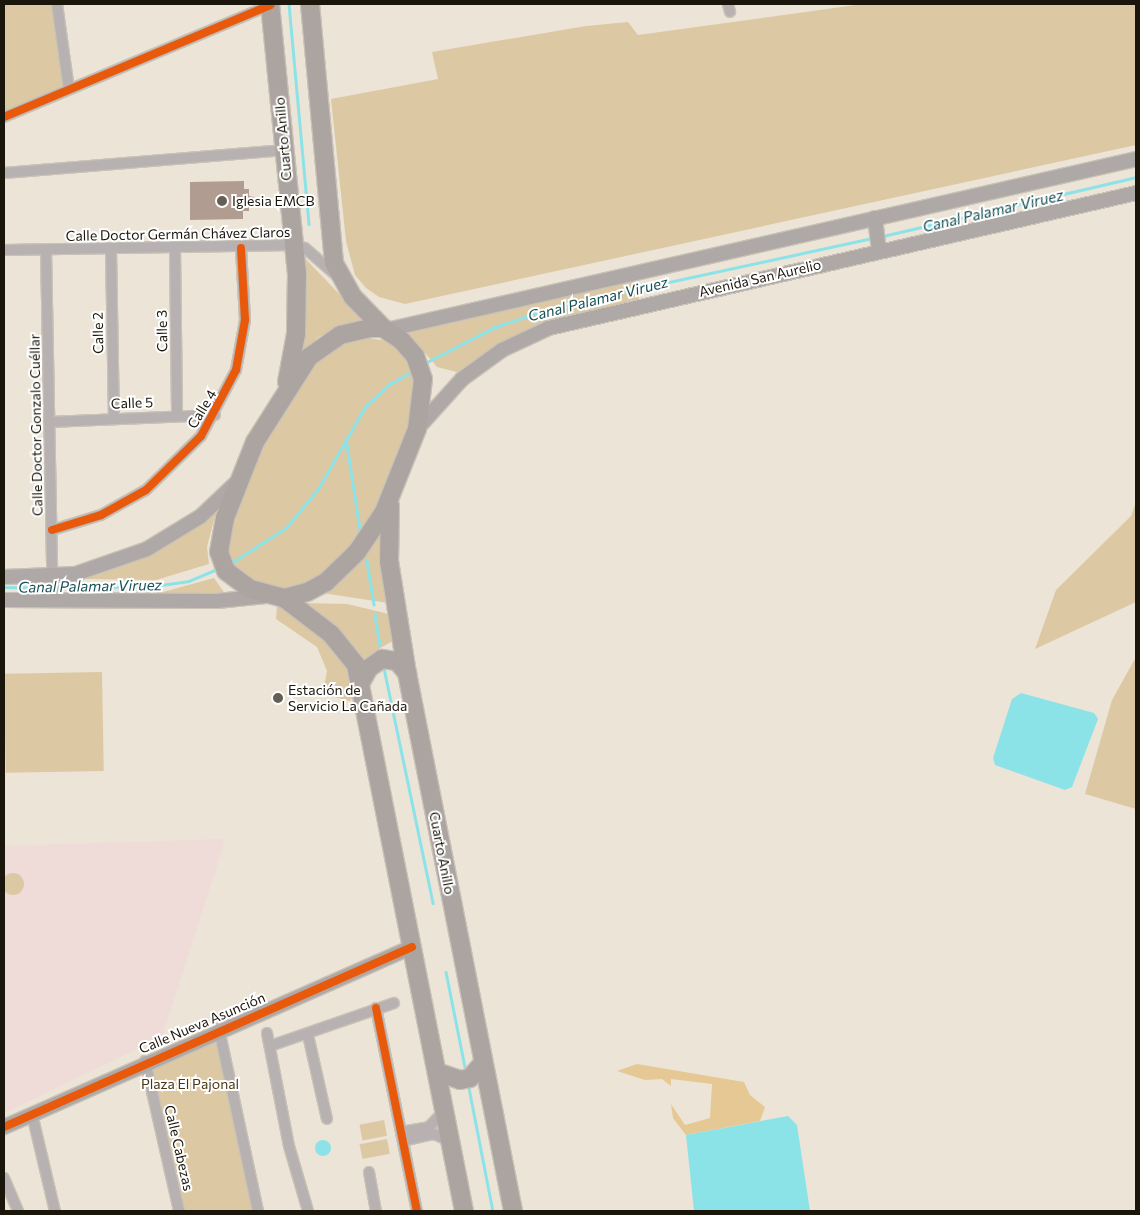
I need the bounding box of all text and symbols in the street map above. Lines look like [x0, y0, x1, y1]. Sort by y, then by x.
street label: Cuarto Anillo [271, 97, 295, 181]
water label: Canal Palamar Viruez [921, 186, 1065, 236]
place label: Iglesia EMCB [232, 193, 314, 209]
marker: Iglesia EMCB [216, 195, 228, 207]
street label: Calle Doctor Germán Chávez Claros [66, 224, 290, 244]
street label: Avenida San Aurelio [697, 256, 823, 300]
water label: Canal Palamar Viruez [526, 273, 670, 325]
street label: Calle 3 [153, 310, 171, 352]
street label: Calle 2 [89, 312, 107, 354]
street label: Calle Doctor Gonzalo Cuéllar [26, 334, 46, 516]
street label: Calle 4 [184, 386, 220, 432]
street label: Calle 5 [111, 394, 153, 412]
water label: Canal Palamar Viruez [18, 576, 162, 596]
place label: Estación de Servicio La Cañada [288, 682, 407, 714]
marker: Estación de Servicio La Cañada [272, 692, 284, 704]
street label: Cuarto Anillo [426, 810, 458, 896]
street label: Calle Nueva Asunción [136, 989, 268, 1057]
park label: Plaza El Pajonal [141, 1076, 239, 1092]
street label: Calle Cabezas [161, 1104, 197, 1192]

